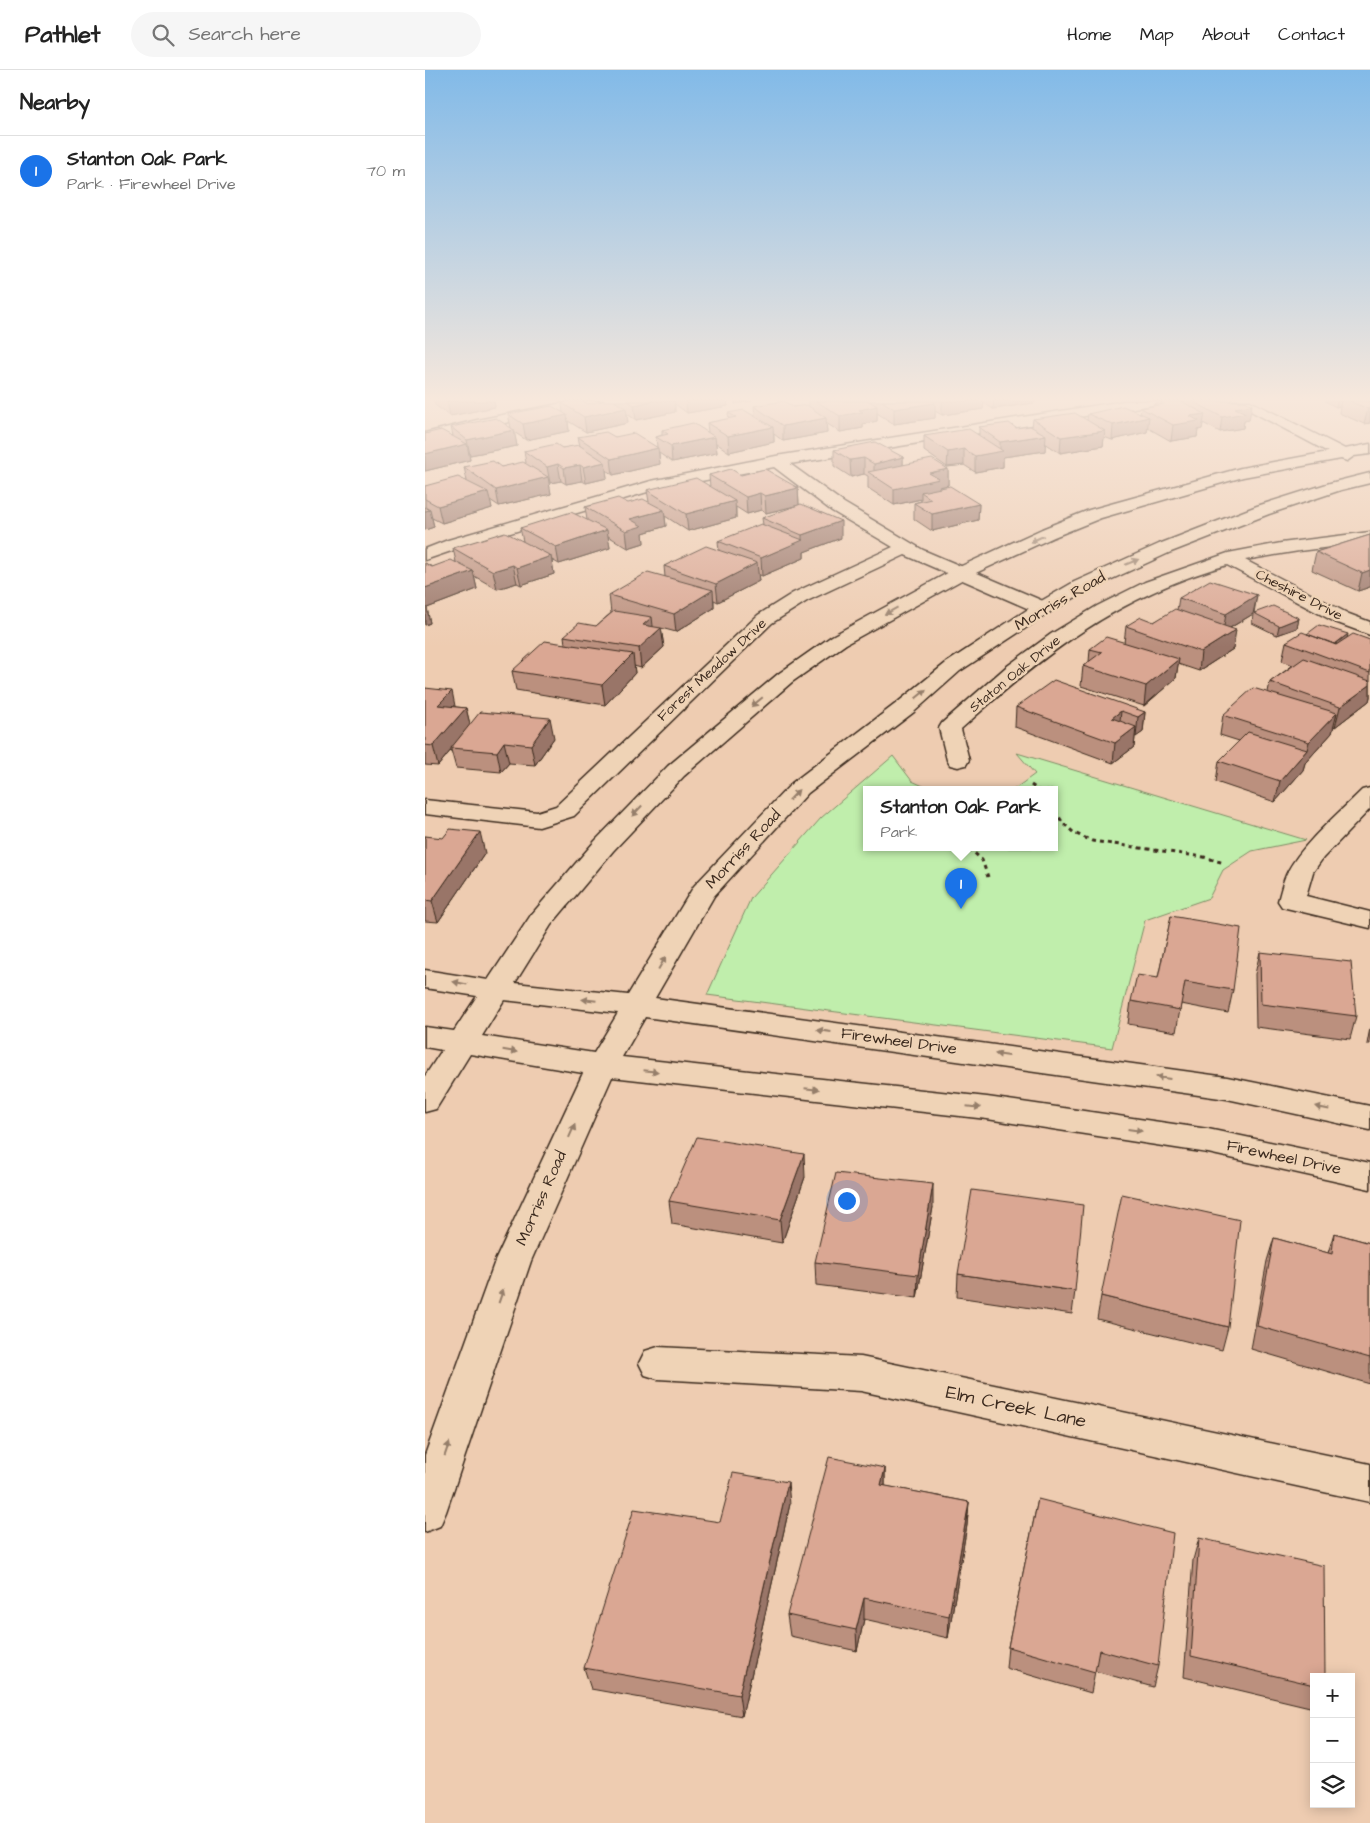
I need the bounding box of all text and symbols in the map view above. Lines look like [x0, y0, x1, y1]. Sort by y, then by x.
search box [131, 12, 481, 57]
text: Pathlet [25, 18, 101, 52]
icon: search [149, 21, 177, 49]
text: Search here [189, 21, 301, 48]
text: Home [1067, 22, 1112, 47]
text: Map [1140, 22, 1174, 47]
text: About [1202, 22, 1250, 47]
text: Contact [1278, 22, 1345, 47]
text: Nearby [20, 88, 90, 117]
text: Stanton Oak Park [67, 146, 227, 173]
text: 1 [35, 160, 37, 182]
text: 70 m [366, 160, 405, 182]
text: Park · Firewheel Drive [67, 173, 236, 195]
one-way arrow [1029, 534, 1044, 543]
one-way arrow [1125, 557, 1139, 565]
street label: Cheshire Drive [1252, 564, 1346, 626]
street label: Morriss Road [1011, 566, 1109, 636]
one-way arrow [884, 606, 898, 615]
street label: Forest Meadow Drive [653, 614, 771, 726]
street label: Staton Oak Drive [965, 631, 1065, 717]
one-way arrow [915, 689, 928, 700]
one-way arrow [751, 696, 763, 707]
popup [863, 786, 1058, 851]
one-way arrow [788, 789, 800, 801]
text: Stanton Oak Park [880, 794, 1041, 821]
street label: Morriss Road [700, 804, 786, 894]
one-way arrow [631, 805, 643, 817]
text: Park [880, 821, 917, 843]
pin: 1 [945, 868, 977, 909]
one-way arrow [657, 956, 666, 970]
one-way arrow [452, 979, 468, 987]
one-way arrow [580, 996, 596, 1004]
street label: Firewheel Drive [840, 1022, 959, 1060]
one-way arrow [815, 1026, 831, 1034]
one-way arrow [503, 1047, 519, 1055]
one-way arrow [994, 1051, 1010, 1059]
one-way arrow [643, 1067, 659, 1075]
one-way arrow [1154, 1074, 1170, 1082]
one-way arrow [805, 1085, 821, 1093]
one-way arrow [966, 1103, 982, 1111]
one-way arrow [1315, 1104, 1330, 1112]
one-way arrow [568, 1124, 576, 1138]
one-way arrow [1127, 1126, 1143, 1134]
street label: Firewheel Drive [1225, 1134, 1344, 1180]
street label: Morriss Road [510, 1147, 572, 1249]
your location [834, 1188, 860, 1214]
one-way arrow [497, 1288, 505, 1303]
street label: Elm Creek Lane [943, 1379, 1089, 1435]
one-way arrow [443, 1441, 451, 1456]
map controls [1310, 1673, 1355, 1808]
button: + [1310, 1673, 1355, 1718]
button: − [1310, 1718, 1355, 1763]
button: layers [1310, 1763, 1355, 1808]

